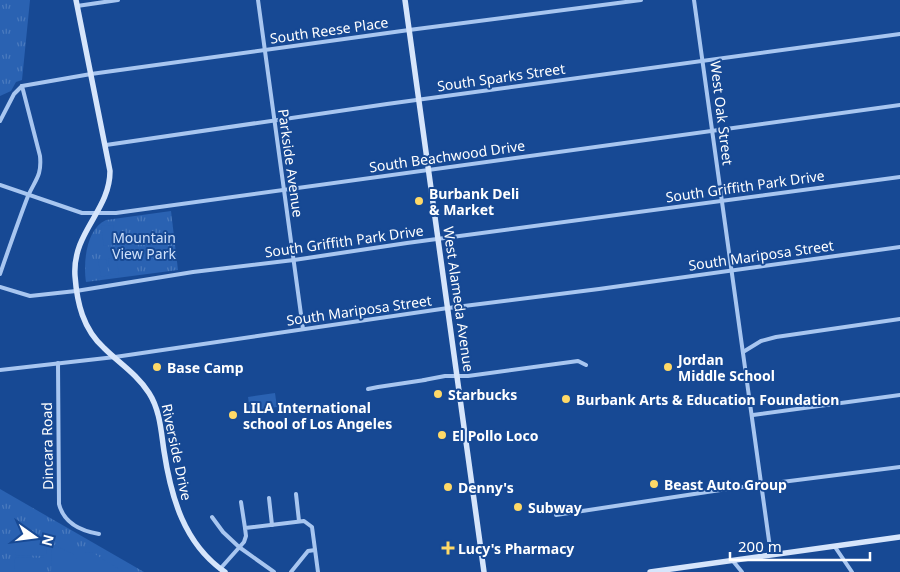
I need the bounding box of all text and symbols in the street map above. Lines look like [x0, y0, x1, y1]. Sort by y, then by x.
street label: South Reese Place [269, 12, 390, 48]
street label: South Sparks Street [436, 59, 566, 95]
street label: West Oak Street [706, 60, 738, 166]
street label: Parkside Avenue [274, 108, 308, 218]
street label: South Beachwood Drive [368, 136, 526, 176]
street label: South Griffith Park Drive [664, 165, 826, 207]
place label: Burbank Deli & Market [429, 184, 519, 219]
marker: Burbank Deli & Market [413, 195, 425, 207]
street label: South Griffith Park Drive [263, 220, 425, 262]
street label: West Alameda Avenue [439, 225, 479, 373]
park label: Mountain View Park [112, 228, 176, 263]
street label: South Mariposa Street [687, 235, 835, 275]
street label: South Mariposa Street [285, 290, 433, 330]
place label: Jordan Middle School [676, 350, 775, 385]
place label: Base Camp [167, 358, 244, 377]
marker: Base Camp [151, 361, 163, 373]
marker: Jordan Middle School [662, 361, 674, 373]
place label: Starbucks [448, 385, 517, 404]
marker: Starbucks [432, 388, 444, 400]
place label: Burbank Arts & Education Foundation [576, 390, 839, 409]
marker: Burbank Arts & Education Foundation [560, 393, 572, 405]
place label: LILA International school of Los Angeles [243, 398, 392, 433]
street label: Dincara Road [37, 402, 57, 490]
street label: Riverside Drive [157, 402, 197, 502]
marker: LILA International school of Los Angeles [227, 409, 239, 421]
place label: El Pollo Loco [452, 426, 539, 445]
marker: El Pollo Loco [436, 429, 448, 441]
place label: Beast Auto Group [664, 475, 787, 494]
place label: Denny's [458, 478, 514, 497]
marker: Beast Auto Group [648, 478, 660, 490]
marker: Denny's [442, 481, 454, 493]
place label: Subway [528, 498, 582, 517]
marker: Subway [512, 501, 524, 513]
north arrow [10, 512, 60, 562]
scale bar [730, 530, 870, 562]
text: N [38, 532, 59, 548]
text: 200 m [738, 536, 782, 556]
place label: Lucy's Pharmacy [458, 539, 574, 558]
marker: Lucy's Pharmacy [442, 542, 454, 554]

